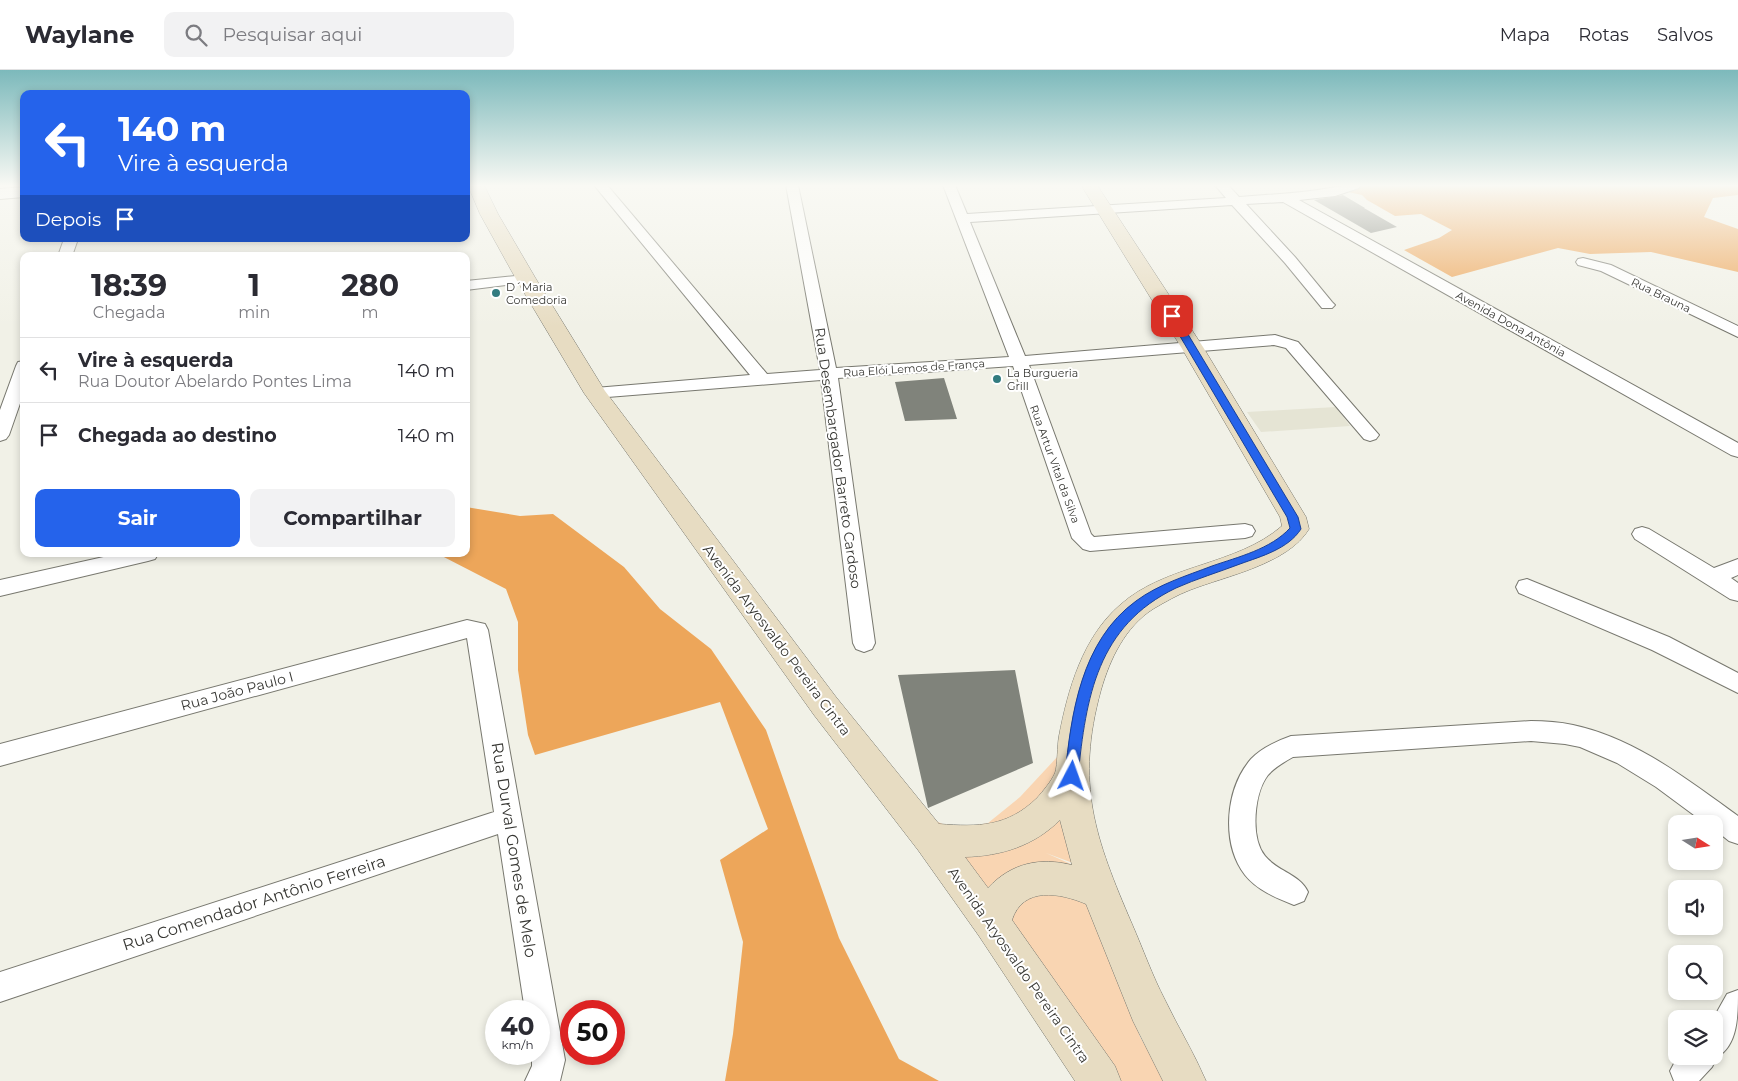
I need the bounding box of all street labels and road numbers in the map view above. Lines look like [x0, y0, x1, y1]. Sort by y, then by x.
street label: Rua Brauna [1629, 275, 1693, 315]
street label: Avenida Dona Antônia [1454, 288, 1568, 360]
street label: Rua Desembargador Barreto Cardoso [811, 326, 865, 590]
street label: Rua Elói Lemos de França [843, 356, 985, 380]
street label: Rua Artur Vital da Silva [1027, 403, 1083, 525]
street label: Avenida Aryosvaldo Pereira Cintra [699, 541, 855, 739]
street label: Rua João Paulo I [179, 667, 295, 715]
street label: Rua Durval Gomes de Melo [488, 741, 540, 959]
street label: Rua Comendador Antônio Ferreira [120, 851, 388, 955]
street label: Avenida Aryosvaldo Pereira Cintra [944, 864, 1094, 1066]

